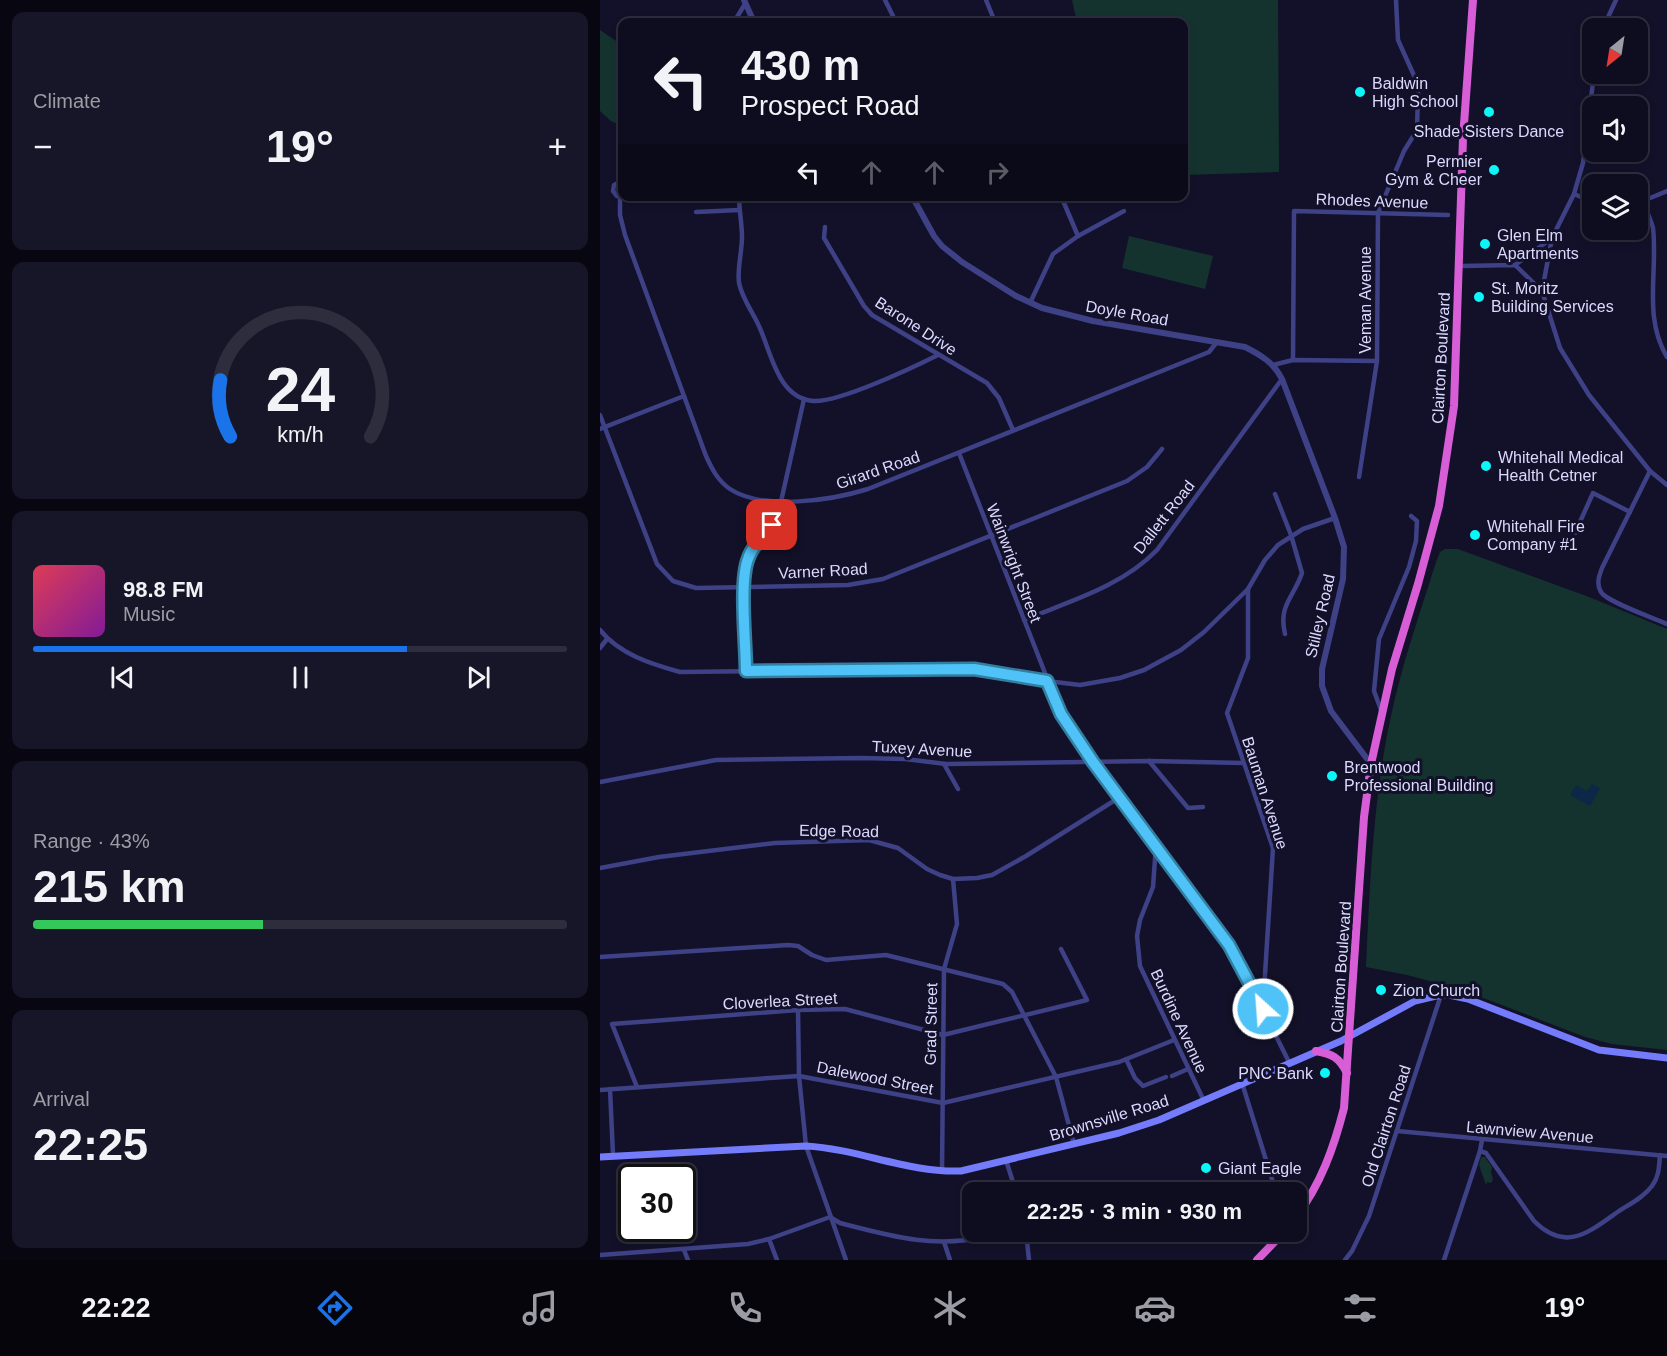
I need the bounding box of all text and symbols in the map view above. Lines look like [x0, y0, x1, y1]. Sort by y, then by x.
north arrow [1582, 18, 1648, 84]
map controls [1582, 18, 1648, 240]
icon: left [642, 42, 720, 120]
text: 430 m [741, 42, 860, 89]
place label: Baldwin High School [1372, 75, 1458, 110]
marker: Baldwin High School [1353, 85, 1367, 99]
text: Climate [33, 90, 101, 112]
text: Prospect Road [741, 91, 920, 121]
button: sound [1582, 96, 1648, 162]
marker: Shade Sisters Dance [1482, 105, 1496, 119]
text: 19° [266, 121, 334, 172]
place label: Shade Sisters Dance [1414, 123, 1564, 140]
text: − [33, 128, 52, 165]
text: + [548, 128, 567, 165]
place label: Permier Gym & Cheer [1385, 153, 1483, 188]
icon: left [792, 156, 825, 189]
icon: ahead [855, 156, 888, 189]
icon: ahead [918, 156, 951, 189]
icon: right [981, 156, 1014, 189]
marker: Permier Gym & Cheer [1487, 163, 1501, 177]
button: layers [1582, 174, 1648, 240]
street label: Rhodes Avenue [1315, 191, 1429, 211]
place label: Glen Elm Apartments [1497, 227, 1579, 262]
marker: Glen Elm Apartments [1478, 237, 1492, 251]
street label: Veman Avenue [1357, 246, 1374, 354]
place label: St. Moritz Building Services [1491, 280, 1614, 315]
marker: St. Moritz Building Services [1472, 290, 1486, 304]
street label: Clairton Boulevard [1429, 292, 1453, 424]
street label: Barone Drive [872, 293, 960, 359]
street label: Doyle Road [1084, 297, 1170, 329]
text: 24 [265, 356, 335, 425]
text: km/h [277, 424, 323, 448]
street label: Girard Road [834, 448, 922, 492]
place label: Whitehall Medical Health Cetner [1498, 449, 1623, 484]
marker: Whitehall Medical Health Cetner [1479, 459, 1493, 473]
street label: Dallett Road [1130, 477, 1198, 557]
pin [746, 499, 797, 550]
street label: Wainwright Street [984, 501, 1045, 625]
icon: arrive [755, 508, 788, 541]
place label: Whitehall Fire Company #1 [1487, 518, 1585, 553]
marker: Whitehall Fire Company #1 [1468, 528, 1482, 542]
street label: Varner Road [778, 560, 868, 582]
street label: Stilley Road [1302, 572, 1338, 660]
text: 98.8 FM [123, 577, 204, 602]
text: Music [123, 603, 175, 625]
icon: previous [106, 661, 139, 694]
icon: pause [284, 661, 317, 694]
icon: next [462, 661, 495, 694]
street label: Bauman Avenue [1239, 735, 1291, 851]
street label: Tuxey Avenue [871, 738, 973, 760]
place label: Brentwood Professional Building [1344, 759, 1493, 794]
marker: Brentwood Professional Building [1325, 769, 1339, 783]
street label: Edge Road [799, 822, 879, 840]
text: Range · 43% [33, 830, 150, 852]
text: 215 km [33, 861, 186, 912]
street label: Clairton Boulevard [1328, 901, 1354, 1033]
street label: Burdine Avenue [1147, 966, 1211, 1076]
position arrow [1231, 977, 1295, 1041]
street label: Grad Street [922, 982, 940, 1065]
place label: Zion Church [1393, 982, 1480, 999]
marker: Zion Church [1374, 983, 1388, 997]
street label: Cloverlea Street [722, 989, 838, 1012]
street label: Dalewood Street [815, 1058, 935, 1098]
street label: Old Clairton Road [1358, 1063, 1414, 1189]
place label: PNC Bank [1238, 1065, 1314, 1082]
marker: PNC Bank [1318, 1066, 1332, 1080]
text: Arrival [33, 1088, 90, 1110]
street label: Brownsville Road [1047, 1092, 1171, 1144]
street label: Lawnview Avenue [1466, 1118, 1594, 1146]
text: 22:25 [33, 1119, 148, 1170]
place label: Giant Eagle [1218, 1160, 1302, 1177]
marker: Giant Eagle [1199, 1161, 1213, 1175]
speed limit sign: 30 [618, 1164, 696, 1242]
text: 22:25 · 3 min · 930 m [1027, 1199, 1242, 1224]
icon: directions [314, 1287, 356, 1329]
icon: music [519, 1287, 561, 1329]
icon: phone [724, 1287, 766, 1329]
icon: climate [929, 1287, 971, 1329]
icon: car [1134, 1287, 1176, 1329]
icon: filters [1339, 1287, 1381, 1329]
text: 22:22 [82, 1293, 151, 1323]
text: 19° [1545, 1293, 1585, 1323]

